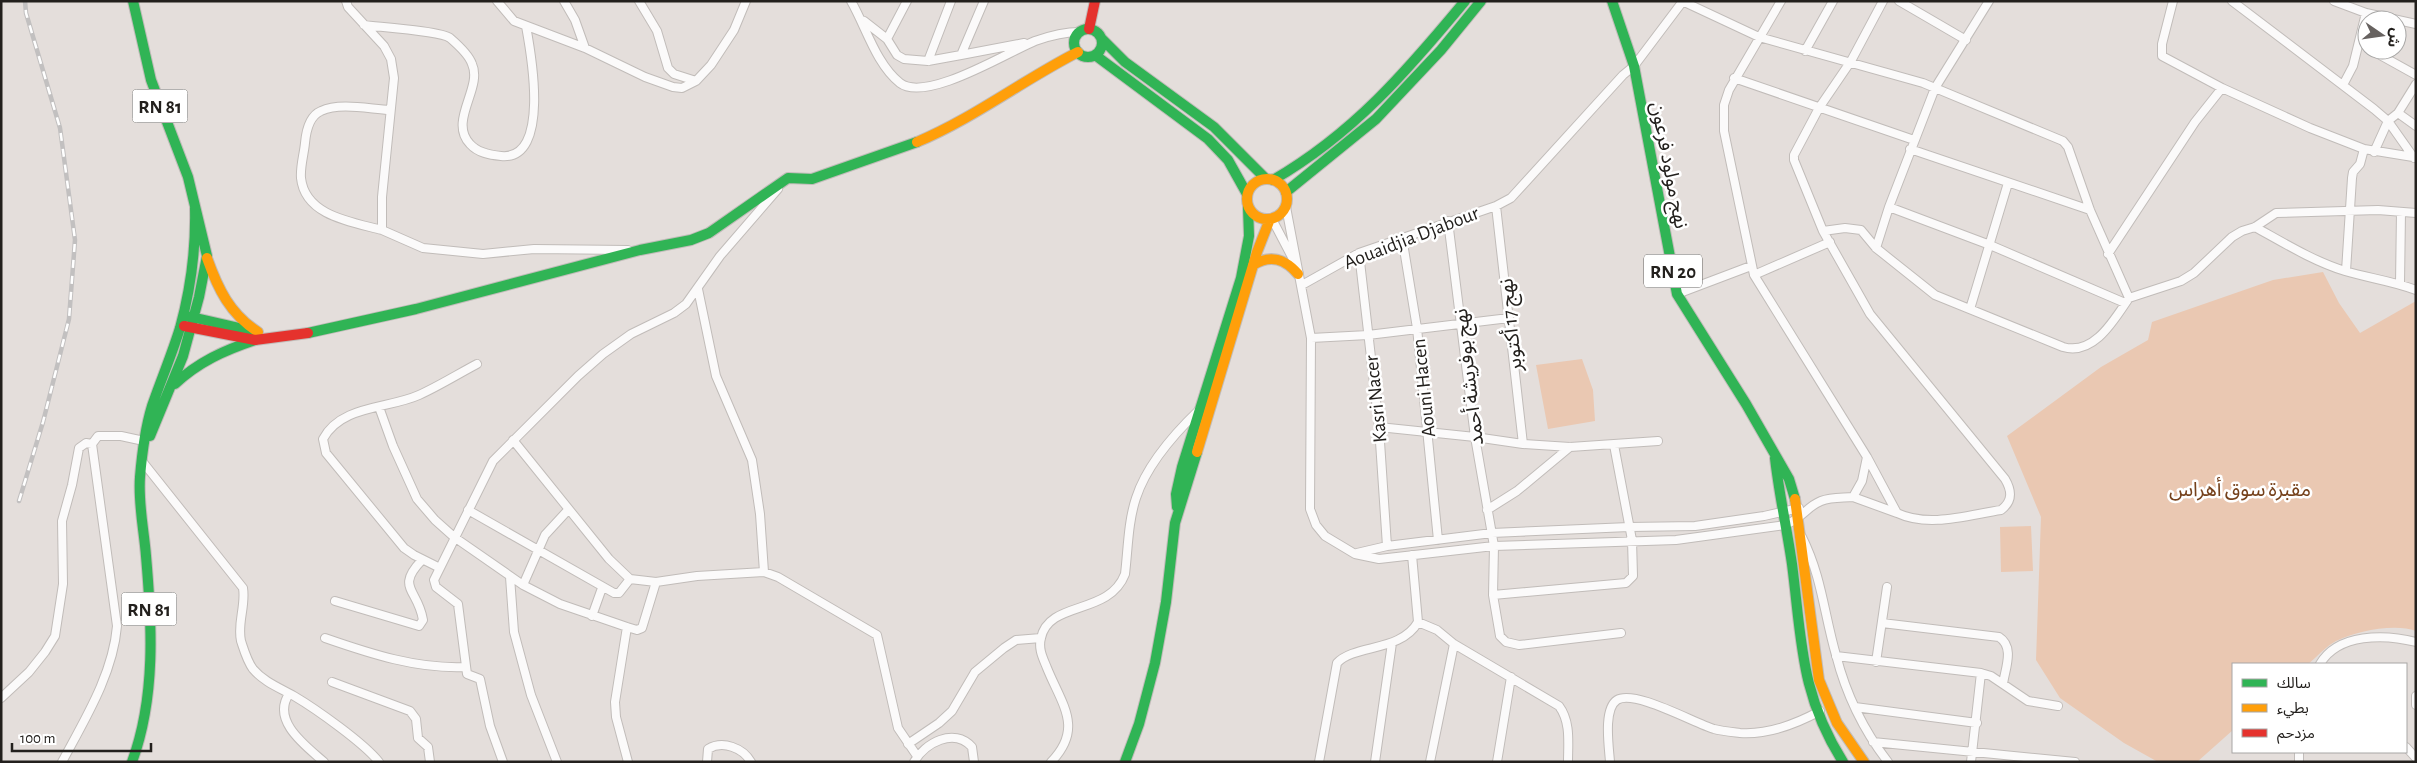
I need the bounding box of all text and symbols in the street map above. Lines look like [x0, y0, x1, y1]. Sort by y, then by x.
north arrow [2357, 10, 2407, 60]
text: ش [2385, 27, 2403, 49]
road number: RN 81 [132, 90, 188, 122]
street label: نهج مولود فرعون [1643, 100, 1691, 231]
street label: Aouaidjia Djabour [1341, 203, 1482, 273]
road number: RN 20 [1644, 255, 1702, 288]
street label: نهج 17 أكتوبر [1494, 277, 1530, 374]
street label: نهج بوفريشة أحمد [1448, 307, 1491, 447]
street label: Aouni Hacen [1409, 338, 1439, 438]
street label: Kasri Nacer [1361, 354, 1391, 444]
park label: مقبرة سوق أهراس [2169, 477, 2311, 501]
road number: RN 81 [122, 592, 176, 626]
legend [2232, 663, 2407, 753]
text: سالك [2277, 676, 2311, 691]
text: بطيء [2277, 701, 2309, 719]
scale bar [12, 720, 151, 752]
text: مزدحم [2277, 726, 2315, 744]
text: 100 m [20, 731, 55, 746]

